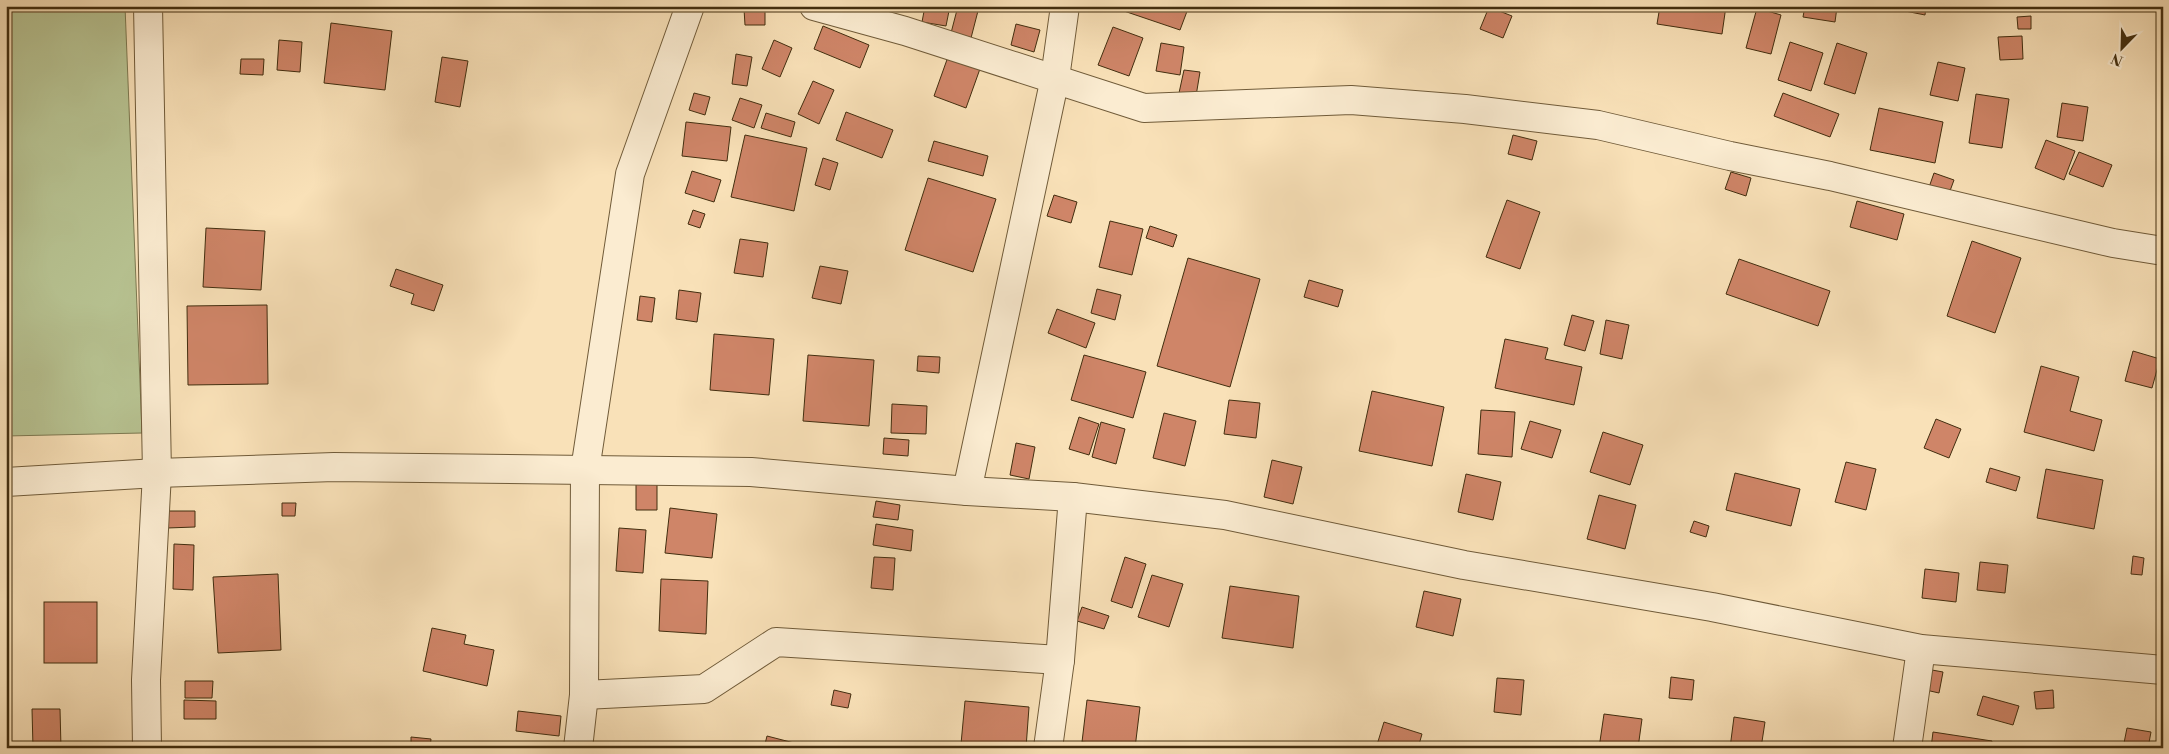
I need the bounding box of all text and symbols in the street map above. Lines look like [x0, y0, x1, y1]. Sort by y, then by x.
north arrow [2096, 22, 2146, 72]
text: N [2109, 49, 2126, 69]

